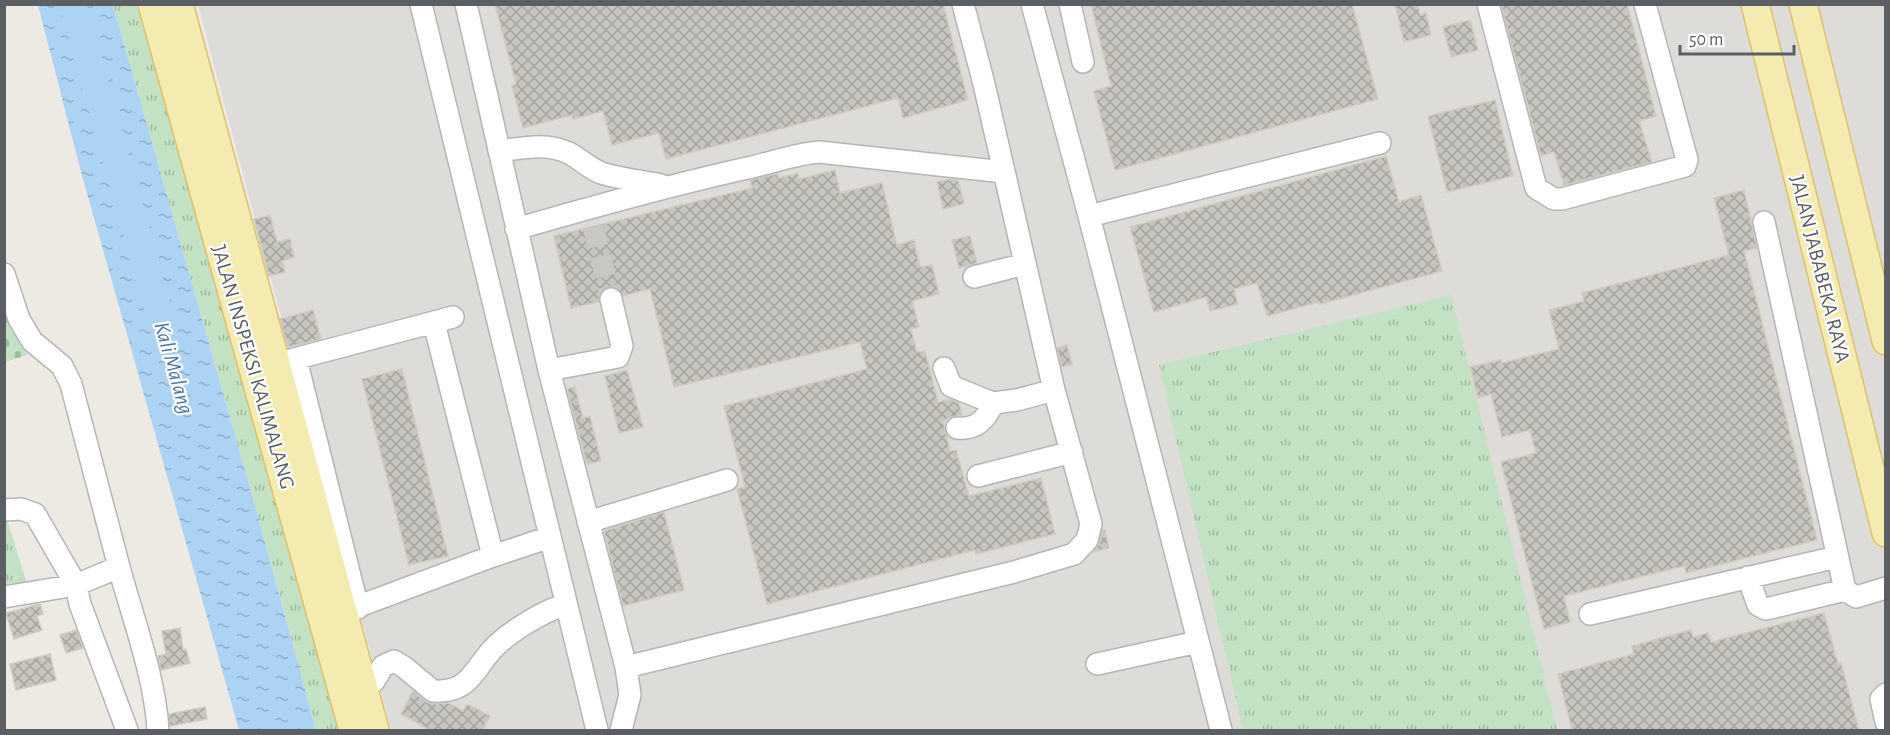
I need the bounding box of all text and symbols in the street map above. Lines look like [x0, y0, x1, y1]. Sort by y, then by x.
scale bar [1680, 18, 1794, 56]
text: 50 m [1689, 31, 1723, 49]
street label: JALAN JABABEKA RAYA [1786, 173, 1854, 365]
street label: JALAN INSPEKSI KALIMALANG [208, 243, 298, 491]
water label: Kali Malang [150, 319, 198, 417]

